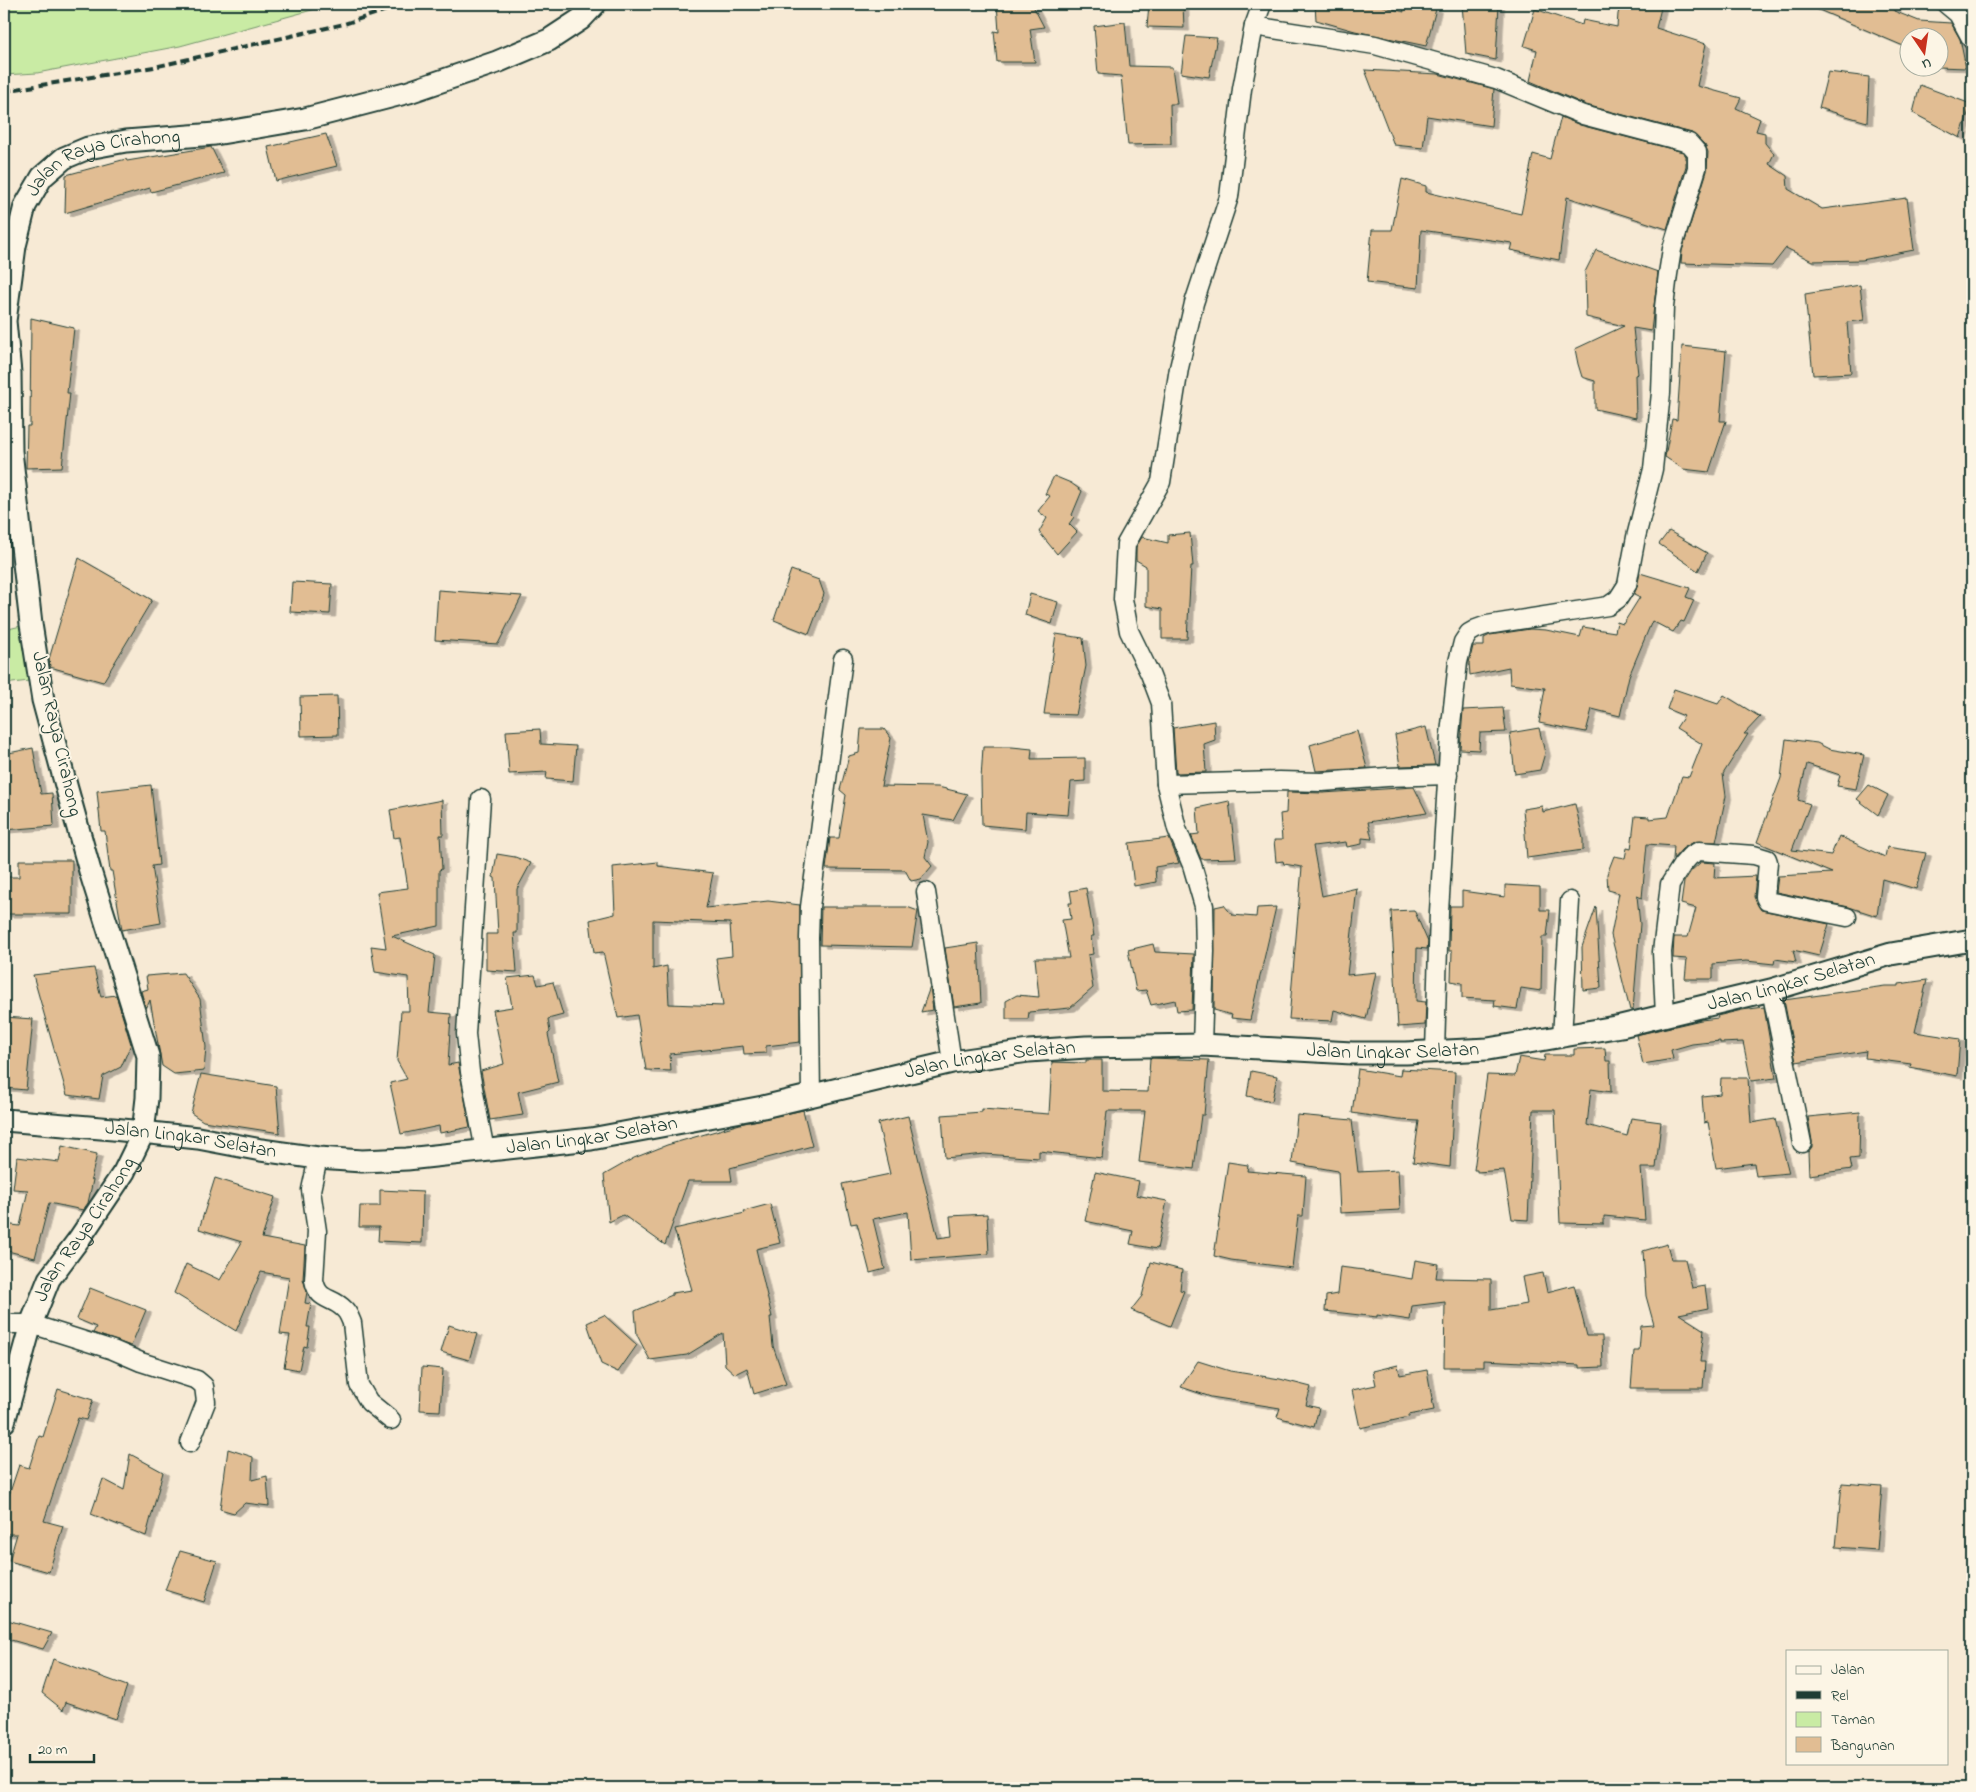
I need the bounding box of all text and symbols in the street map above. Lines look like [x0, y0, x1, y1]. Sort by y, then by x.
north arrow [1898, 28, 1948, 78]
text: U [1920, 52, 1933, 74]
street label: Jalan Raya Cirahong [19, 122, 181, 202]
street label: Jalan Raya Cirahong [22, 649, 89, 820]
street label: Jalan Lingkar Selatan [1704, 945, 1879, 1019]
street label: Jalan Lingkar Selatan [901, 1033, 1077, 1087]
street label: Jalan Lingkar Selatan [1306, 1035, 1480, 1069]
street label: Jalan Lingkar Selatan [505, 1109, 680, 1163]
street label: Jalan Lingkar Selatan [104, 1114, 278, 1167]
street label: Jalan Raya Cirahong [27, 1153, 144, 1306]
legend [1786, 1650, 1948, 1764]
text: Jalan [1831, 1659, 1864, 1681]
text: Rel [1831, 1685, 1849, 1707]
text: Taman [1831, 1709, 1875, 1731]
scale bar [30, 1732, 94, 1764]
text: Bangunan [1830, 1735, 1895, 1758]
text: 20 m [38, 1739, 68, 1761]

